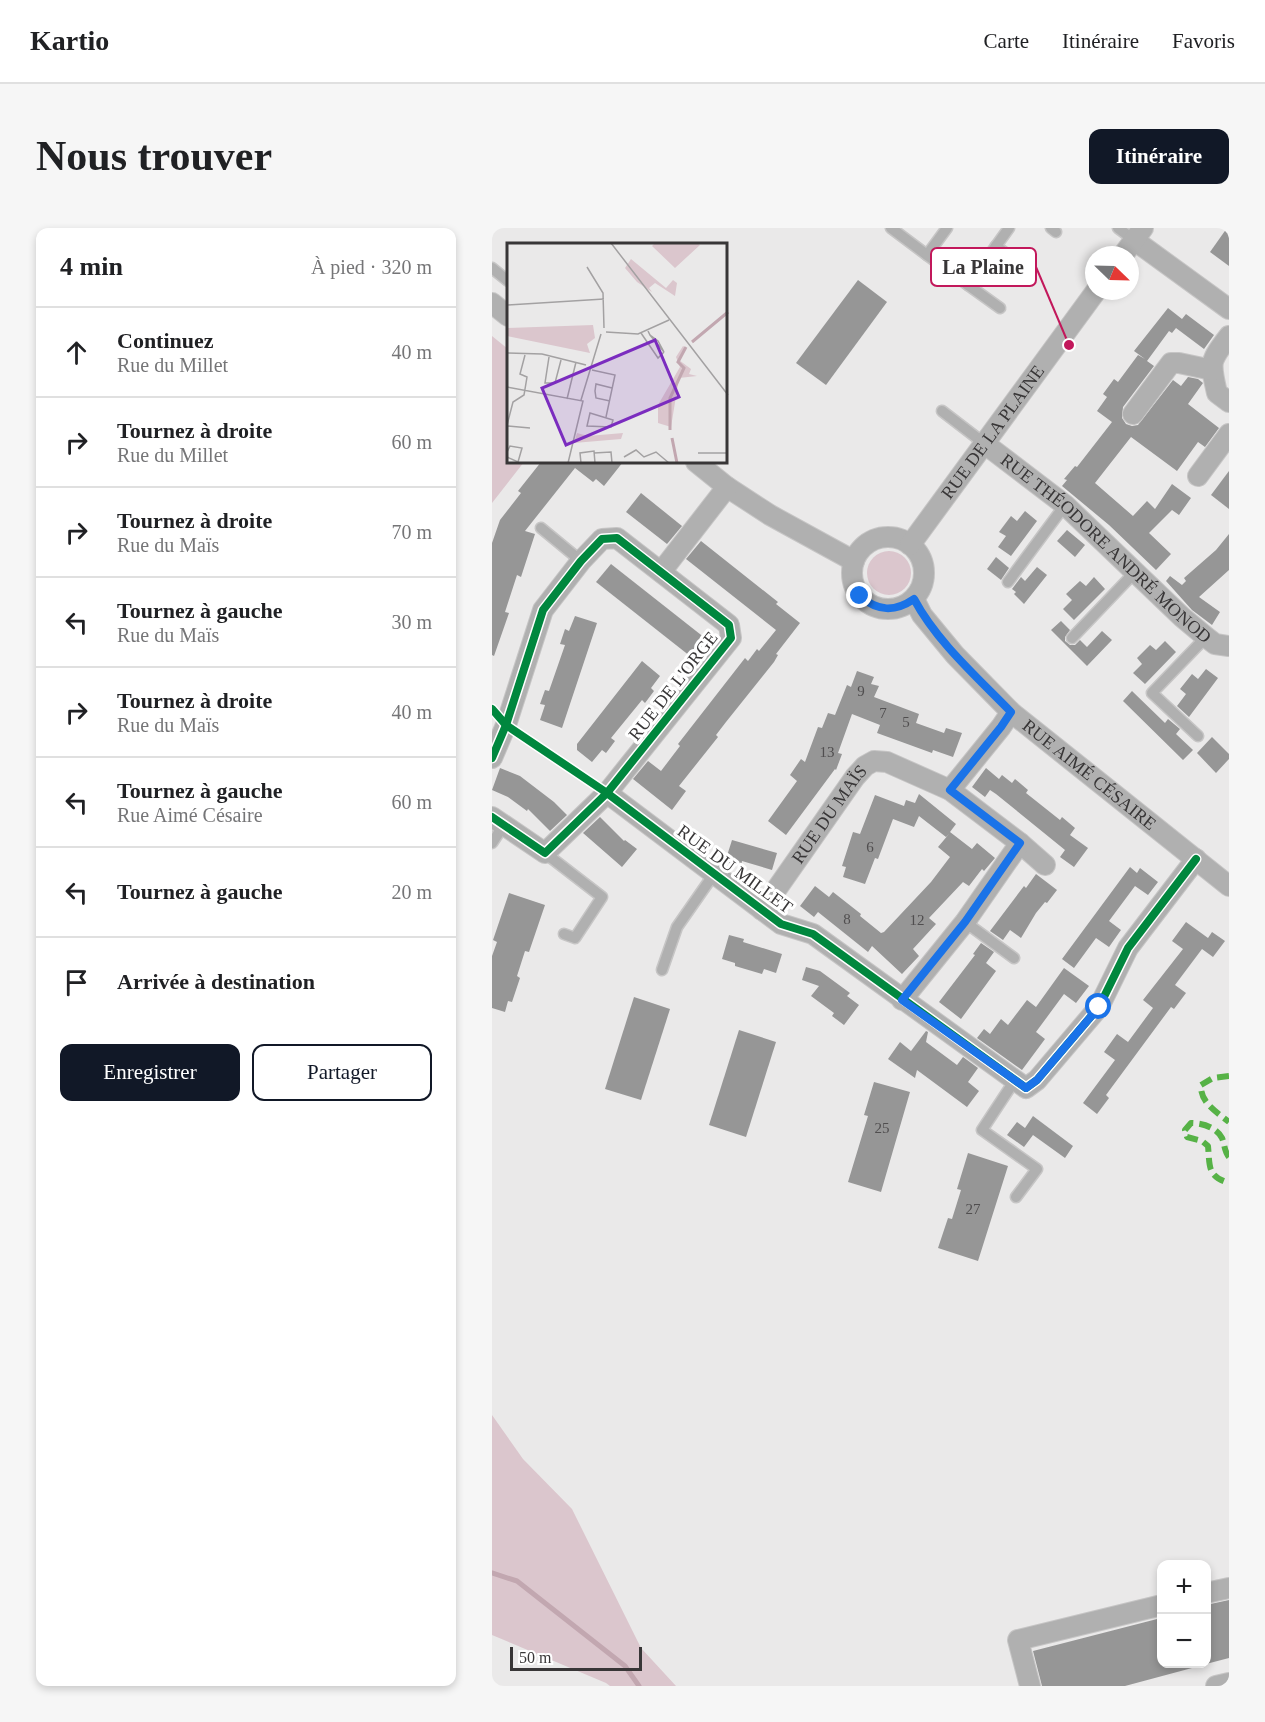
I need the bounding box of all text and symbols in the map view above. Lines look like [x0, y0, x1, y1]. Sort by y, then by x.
text: Kartio [30, 25, 109, 56]
text: Carte [984, 29, 1029, 53]
text: Itinéraire [1062, 29, 1139, 53]
text: Favoris [1172, 29, 1235, 53]
button: Itinéraire [1089, 129, 1229, 184]
text: Nous trouver [36, 133, 272, 179]
inset map [507, 243, 728, 464]
north arrow [1085, 246, 1139, 300]
callout: La Plaine [931, 248, 1036, 286]
text: 4 min [60, 252, 123, 281]
text: À pied · 320 m [311, 256, 432, 278]
text: La Plaine [942, 256, 1024, 278]
text: Continuez [117, 328, 214, 353]
icon: ahead [60, 336, 93, 369]
text: 40 m [391, 341, 432, 363]
text: Rue du Millet [117, 354, 228, 376]
street label: RUE DE LA PLAINE [937, 361, 1048, 503]
text: Tournez à droite [117, 418, 272, 443]
icon: right [60, 426, 93, 459]
text: 60 m [391, 431, 432, 453]
text: Rue du Millet [117, 444, 228, 466]
street label: RUE THÉODORE ANDRÉ MONOD [997, 450, 1215, 647]
text: Tournez à droite [117, 508, 272, 533]
icon: right [60, 516, 93, 549]
text: 70 m [391, 521, 432, 543]
text: Rue du Maïs [117, 534, 219, 556]
route end [846, 582, 872, 608]
text: Tournez à gauche [117, 598, 282, 623]
icon: left [60, 606, 93, 639]
text: 30 m [391, 611, 432, 633]
text: Rue du Maïs [117, 624, 219, 646]
street label: RUE DE L'ORGE [624, 628, 722, 744]
house number: 9 [857, 683, 865, 699]
text: Tournez à droite [117, 688, 272, 713]
icon: right [60, 696, 93, 729]
text: 40 m [391, 701, 432, 723]
house number: 7 [879, 705, 887, 721]
text: Rue du Maïs [117, 714, 219, 736]
house number: 5 [902, 714, 910, 730]
street label: RUE AIMÉ CÉSAIRE [1019, 715, 1160, 834]
house number: 13 [820, 744, 835, 760]
street label: RUE DU MAÏS [788, 761, 871, 867]
text: Tournez à gauche [117, 778, 282, 803]
icon: left [60, 786, 93, 819]
text: 60 m [391, 791, 432, 813]
text: Rue Aimé Césaire [117, 804, 263, 826]
street label: RUE DU MILLET [674, 821, 796, 917]
house number: 6 [866, 839, 874, 855]
icon: left [60, 876, 93, 909]
text: Tournez à gauche [117, 879, 282, 904]
text: 20 m [391, 881, 432, 903]
house number: 8 [843, 911, 851, 927]
house number: 12 [910, 912, 925, 928]
icon: arrive [60, 966, 93, 999]
text: Arrivée à destination [117, 969, 315, 994]
route start [1085, 993, 1111, 1019]
button: Enregistrer [60, 1044, 240, 1101]
button: Partager [252, 1044, 432, 1101]
house number: 25 [875, 1120, 890, 1136]
house number: 27 [966, 1201, 981, 1217]
map controls [1157, 1560, 1211, 1668]
button: + [1157, 1560, 1211, 1614]
button: − [1157, 1614, 1211, 1668]
scale bar [510, 1644, 642, 1672]
text: 50 m [519, 1649, 551, 1666]

